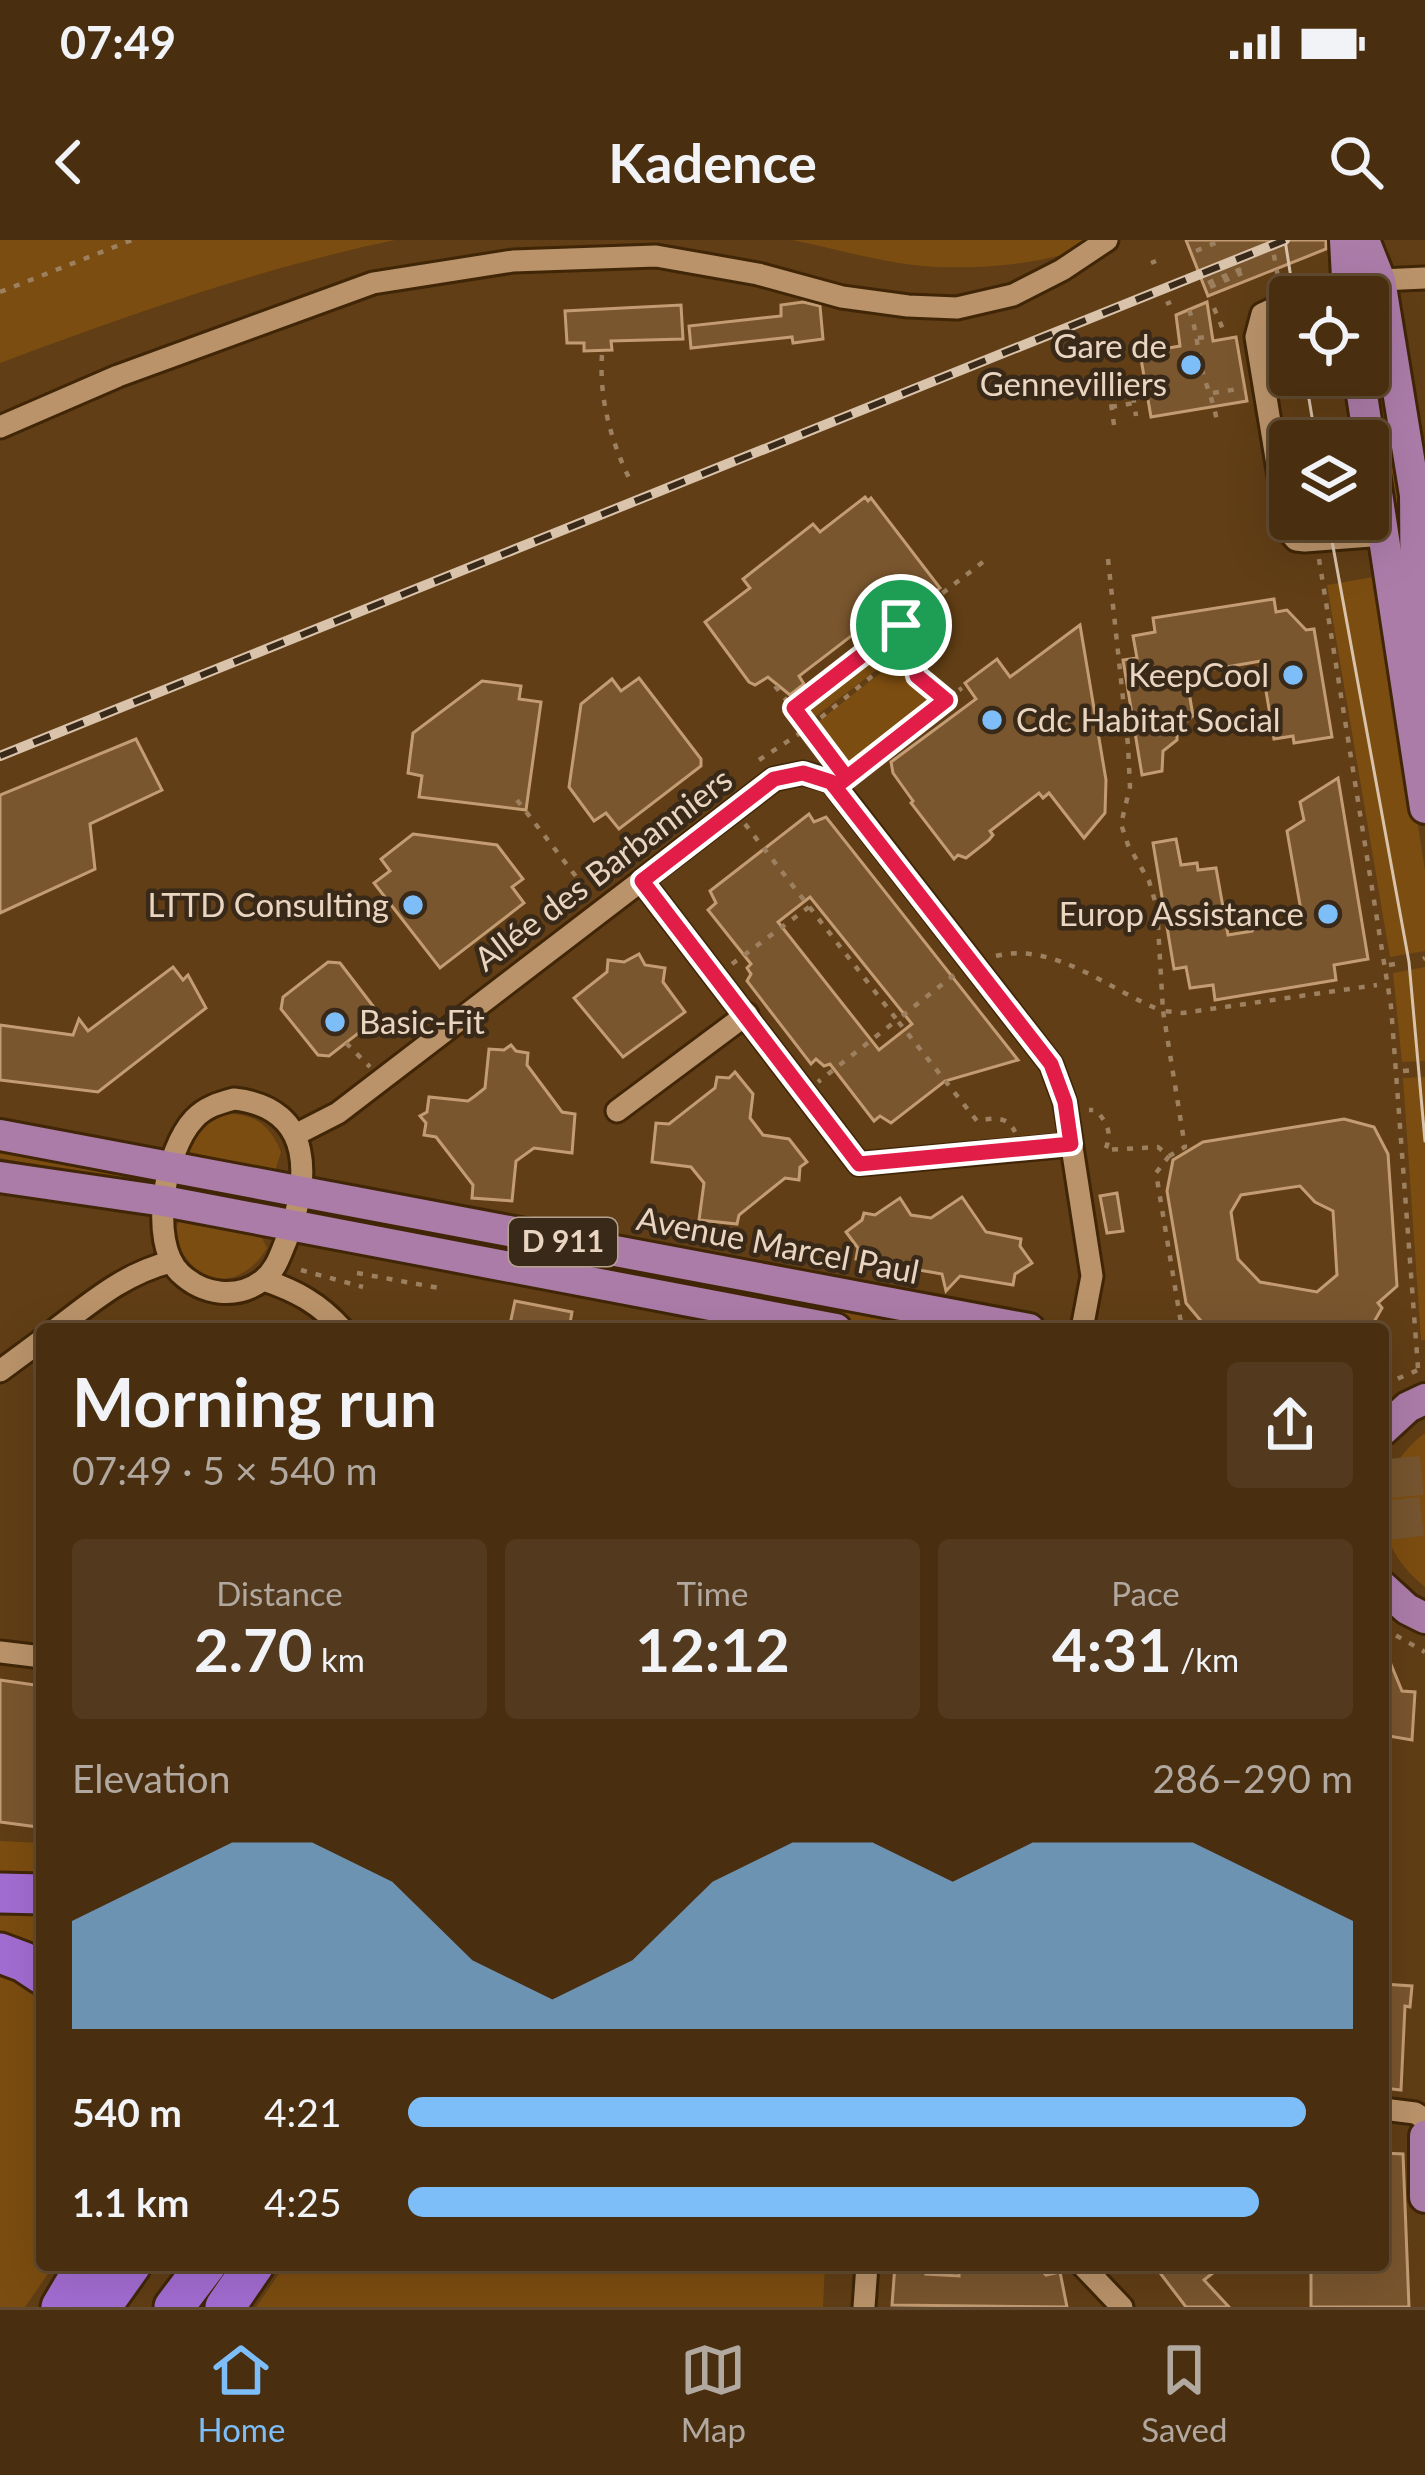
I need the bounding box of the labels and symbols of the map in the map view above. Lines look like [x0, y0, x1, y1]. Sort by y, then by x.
place label: Gare de Gennevilliers [980, 325, 1167, 403]
marker: Gare de Gennevilliers [1178, 352, 1204, 378]
pin [850, 574, 952, 676]
place label: KeepCool [1128, 654, 1269, 694]
marker: KeepCool [1280, 662, 1306, 688]
place label: Cdc Habitat Social [1016, 699, 1281, 739]
marker: Cdc Habitat Social [979, 707, 1005, 733]
street label: Allée des Barbanniers [466, 758, 739, 978]
place label: LTTD Consulting [147, 884, 389, 924]
marker: LTTD Consulting [400, 892, 426, 918]
place label: Europ Assistance [1059, 893, 1304, 933]
marker: Europ Assistance [1315, 901, 1341, 927]
place label: Basic-Fit [359, 1001, 485, 1041]
marker: Basic-Fit [322, 1009, 348, 1035]
street label: Avenue Marcel Paul [634, 1197, 923, 1291]
road number: D 911 [509, 1218, 617, 1266]

